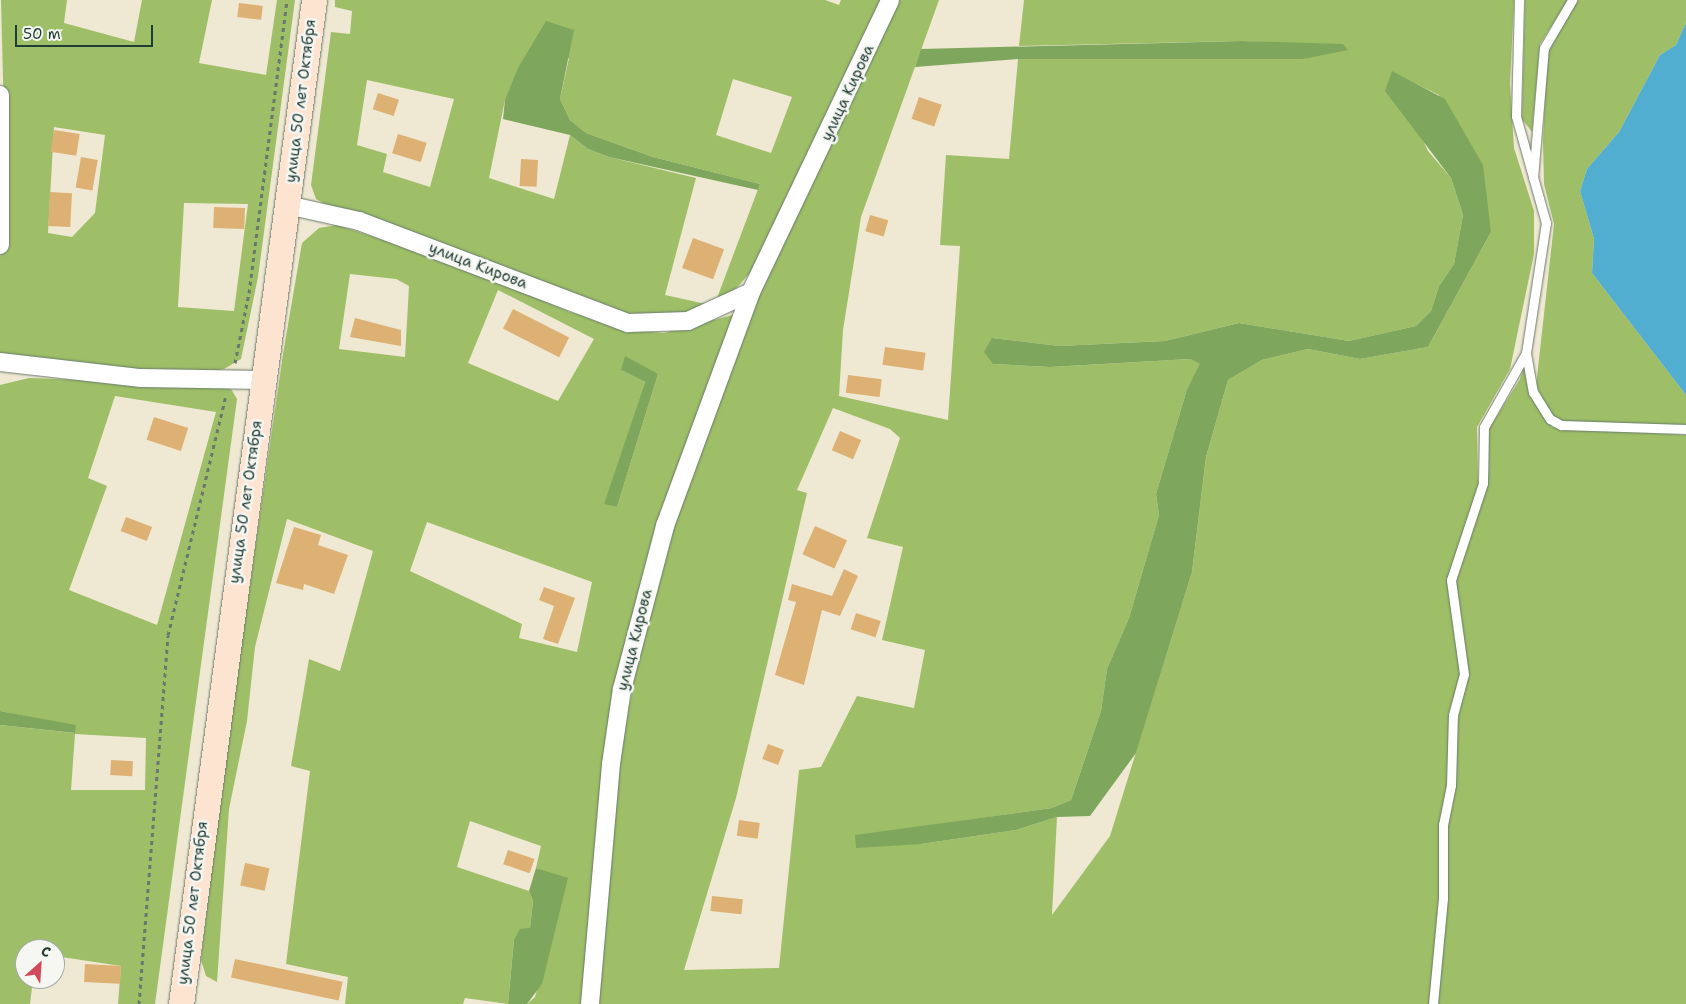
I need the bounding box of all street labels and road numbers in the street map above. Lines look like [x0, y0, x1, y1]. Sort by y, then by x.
street label: улица 50 лет Октября [282, 18, 320, 184]
street label: улица Кирова [818, 42, 878, 144]
street label: улица Кирова [426, 239, 530, 293]
street label: улица 50 лет Октября [226, 419, 266, 585]
street label: улица Кирова [614, 587, 656, 693]
street label: улица 50 лет Октября [174, 820, 212, 986]

